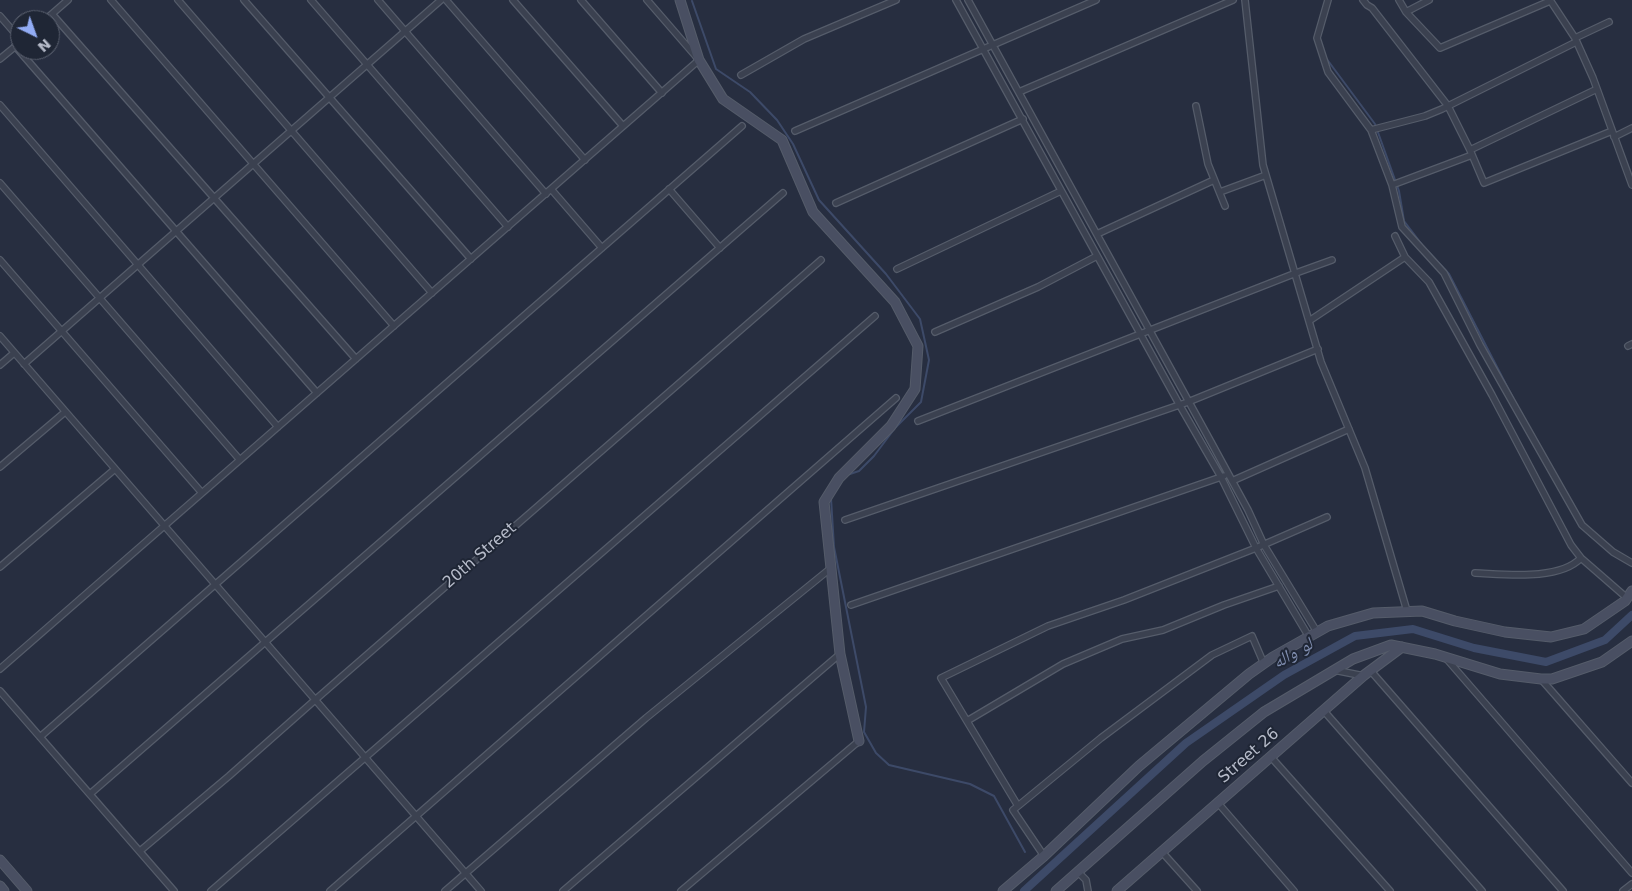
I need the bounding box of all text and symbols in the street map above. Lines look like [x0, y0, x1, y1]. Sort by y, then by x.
north arrow [10, 10, 60, 60]
text: N [35, 36, 54, 55]
street label: 20th Street [440, 519, 520, 593]
water label: لو واله [1269, 634, 1317, 674]
street label: Street 26 [1215, 724, 1283, 788]

